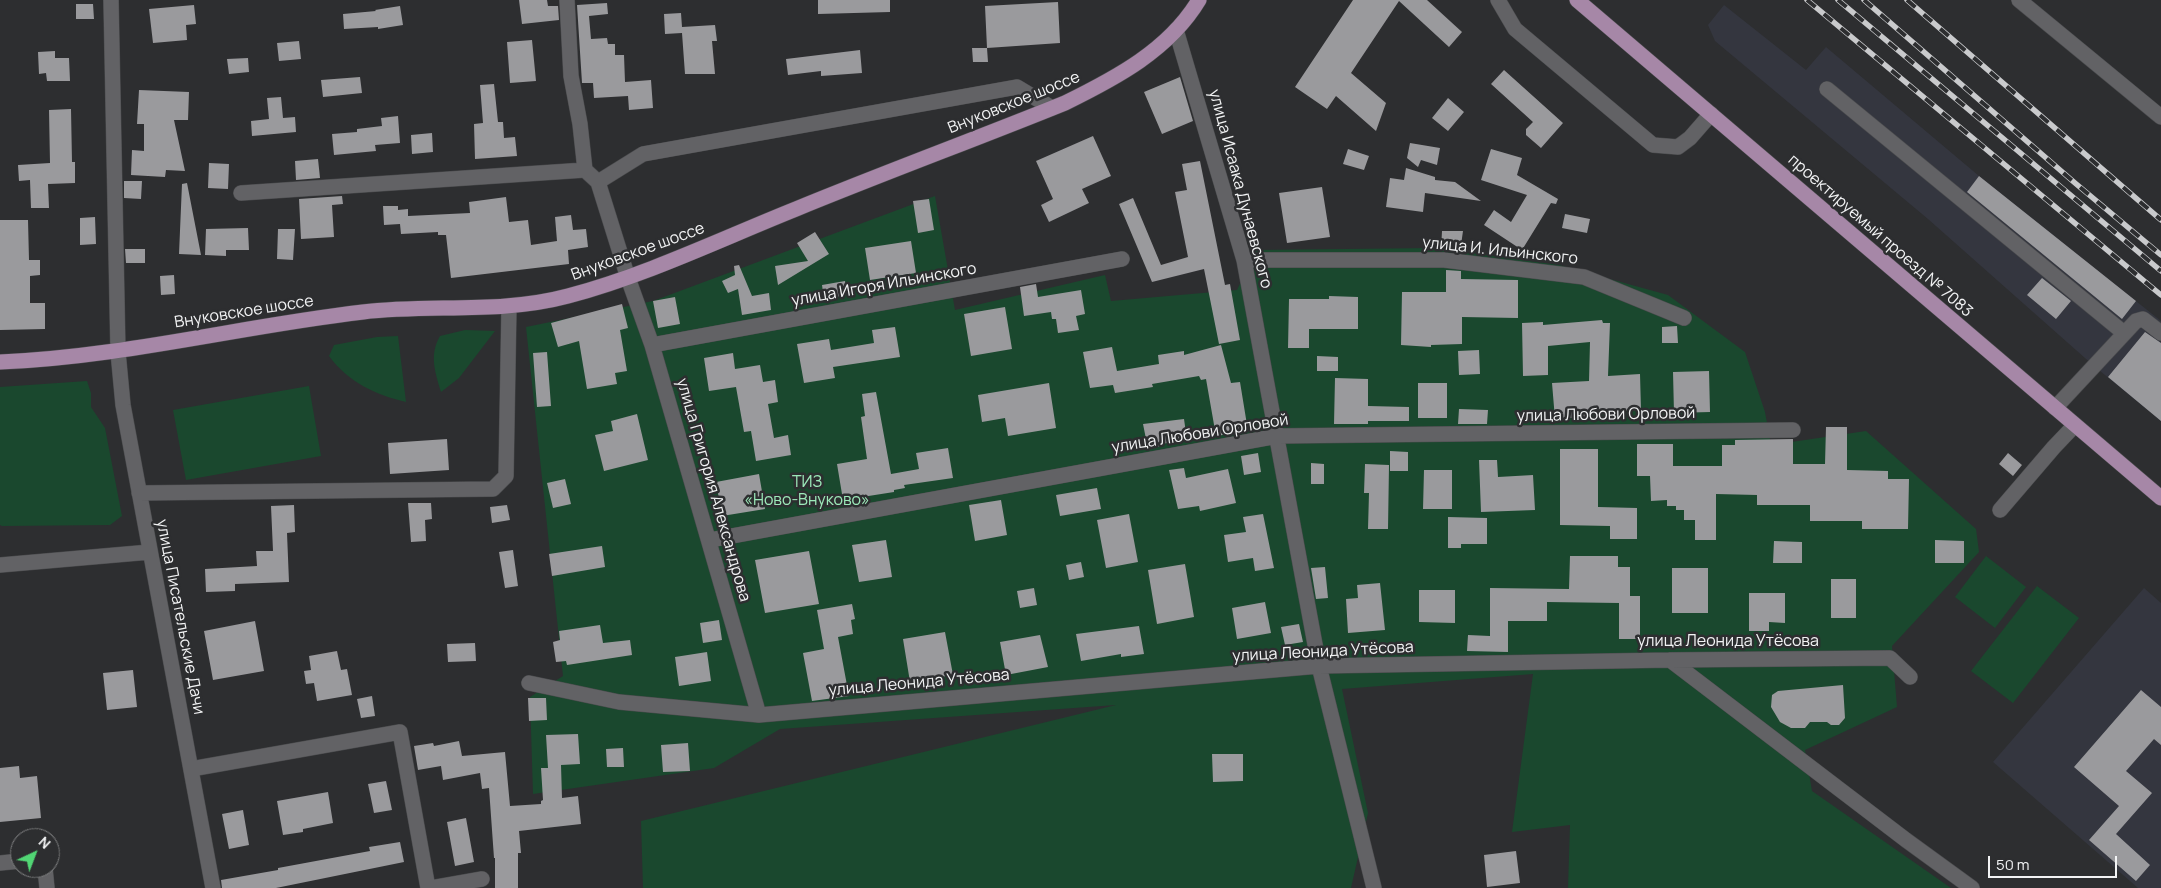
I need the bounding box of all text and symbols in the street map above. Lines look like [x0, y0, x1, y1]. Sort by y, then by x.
street label: Внуковское шоссе [945, 68, 1083, 138]
street label: улица Исаака Дунаевского [1204, 87, 1276, 291]
street label: проектируемый проезд № 7083 [1784, 151, 1976, 321]
street label: Внуковское шоссе [569, 219, 707, 285]
street label: улица И. Ильинского [1421, 233, 1579, 269]
street label: улица Игоря Ильинского [790, 259, 978, 311]
street label: Внуковское шоссе [173, 292, 315, 332]
street label: улица Григория Александрова [672, 376, 754, 604]
street label: улица Любови Орловой [1516, 404, 1696, 426]
street label: улица Любови Орловой [1110, 411, 1290, 457]
park label: ТИЗ «Ново-Внуково» [744, 473, 870, 511]
street label: улица Писательские Дачи [152, 518, 208, 716]
street label: улица Леонида Утёсова [1637, 632, 1819, 652]
street label: улица Леонида Утёсова [1232, 638, 1414, 666]
street label: улица Леонида Утёсова [828, 666, 1010, 700]
north arrow [10, 828, 60, 878]
text: N [35, 832, 55, 853]
scale bar [1991, 846, 2120, 878]
text: 50 m [1996, 854, 2030, 875]

